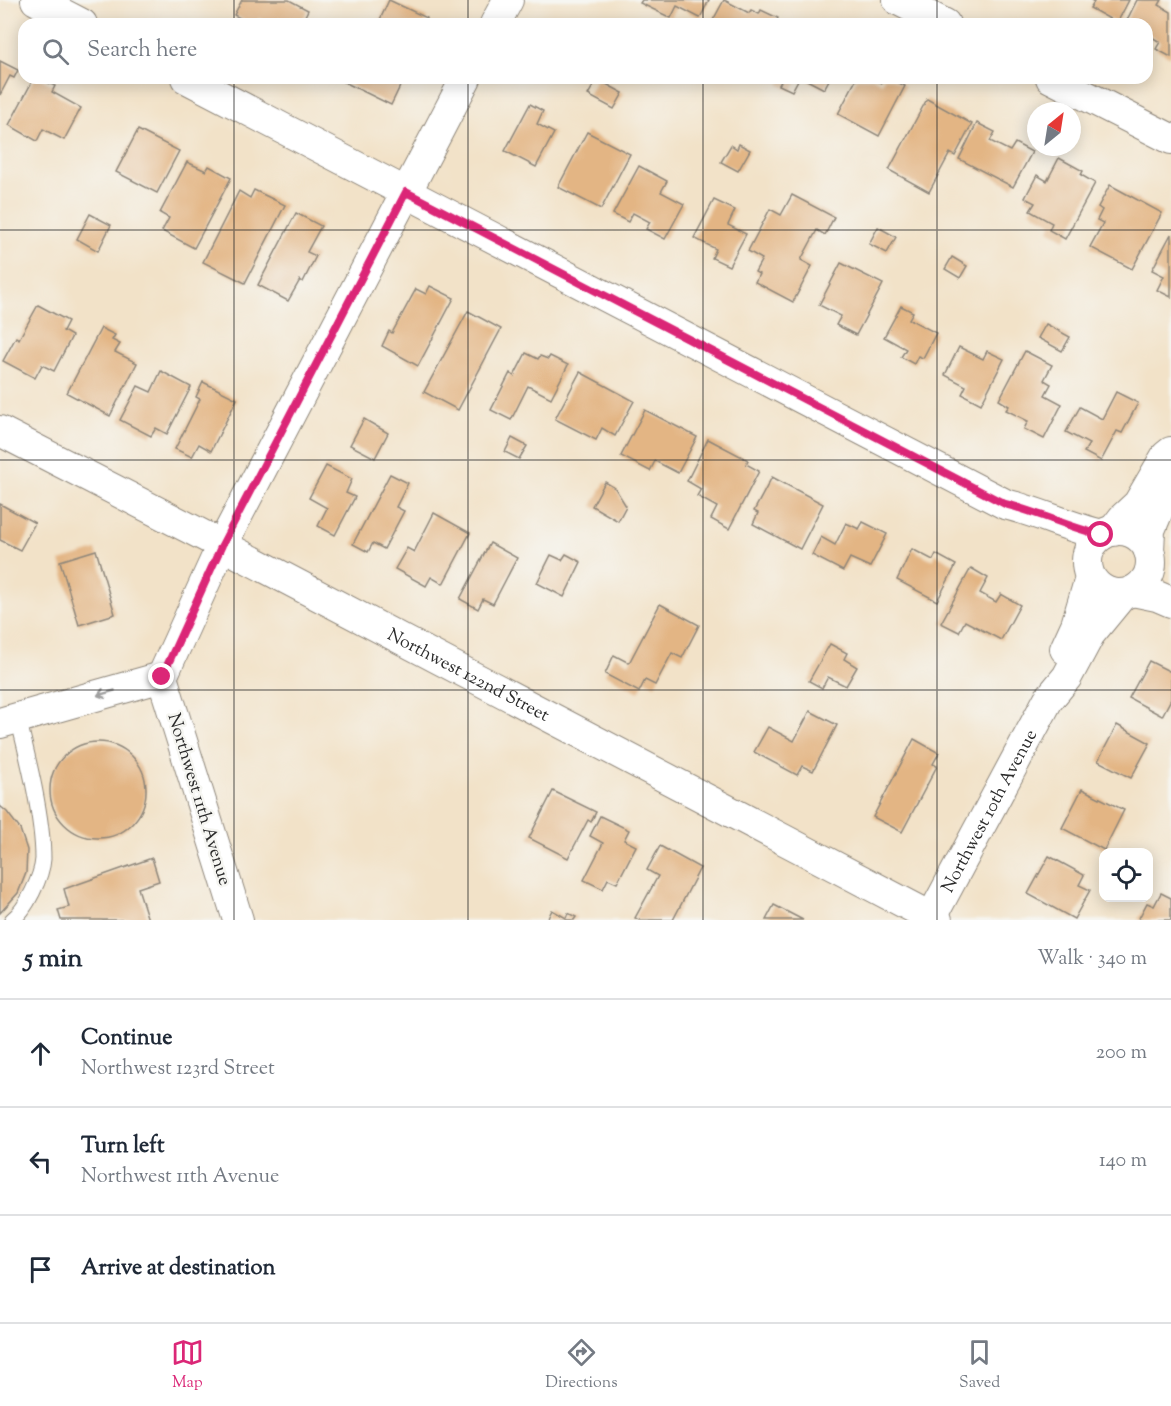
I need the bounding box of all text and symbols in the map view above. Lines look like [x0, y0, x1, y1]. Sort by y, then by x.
search box [18, 18, 1153, 84]
icon: search [39, 35, 72, 68]
text: Search here [87, 35, 197, 67]
north arrow [1027, 102, 1081, 156]
route start [1087, 521, 1113, 547]
street label: Northwest 122nd Street [382, 623, 553, 729]
route end [148, 663, 174, 689]
one-way arrow [96, 688, 115, 699]
street label: Northwest 11th Avenue [160, 710, 237, 889]
street label: Northwest 10th Avenue [936, 725, 1045, 898]
map controls [1099, 848, 1153, 902]
button: locate [1099, 848, 1153, 902]
text: 5 min [24, 941, 83, 978]
text: Walk · 340 m [1037, 945, 1147, 974]
text: Continue [81, 1023, 172, 1055]
icon: ahead [24, 1037, 57, 1070]
text: 200 m [1096, 1039, 1147, 1068]
text: Northwest 123rd Street [81, 1055, 275, 1084]
text: Turn left [81, 1131, 164, 1163]
icon: left [24, 1145, 57, 1178]
text: 140 m [1099, 1147, 1147, 1176]
text: Northwest 11th Avenue [81, 1163, 279, 1192]
icon: arrive [24, 1253, 57, 1286]
text: Arrive at destination [81, 1253, 276, 1285]
tab: Map [171, 1336, 204, 1395]
tab: Directions [545, 1336, 618, 1395]
tab: Saved [959, 1336, 1000, 1395]

